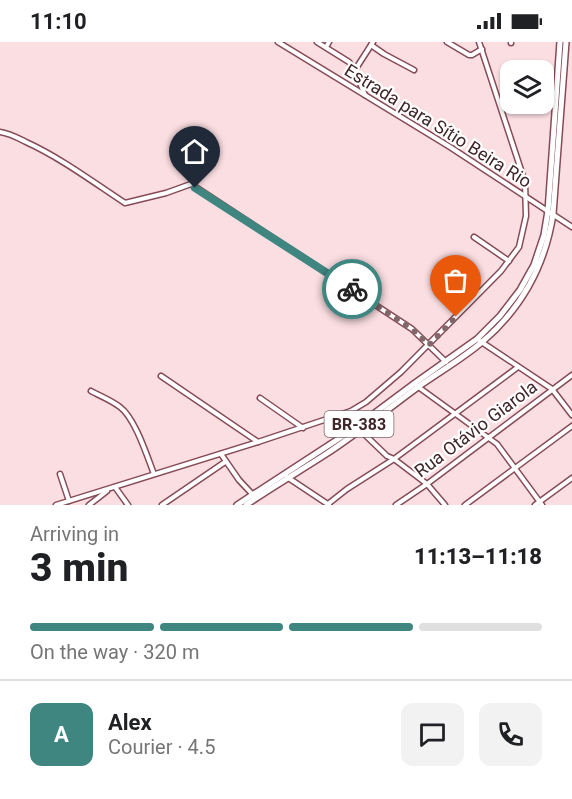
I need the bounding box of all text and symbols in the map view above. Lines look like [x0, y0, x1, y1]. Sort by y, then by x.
text: 11:10 [30, 9, 87, 34]
street label: Estrada para Sítio Beira Rio [341, 59, 536, 192]
map controls [500, 60, 554, 114]
button: layers [500, 60, 554, 114]
pin [169, 126, 220, 188]
icon: home [178, 135, 211, 168]
pin [430, 255, 481, 317]
courier [322, 259, 382, 319]
icon: bag [439, 264, 472, 297]
icon: bike [336, 273, 369, 306]
street label: Rua Otávio Giarola [410, 376, 541, 481]
road number: BR-383 [324, 411, 394, 437]
text: Arriving in [30, 522, 119, 546]
text: 11:13–11:18 [414, 544, 542, 569]
text: 3 min [30, 545, 128, 591]
text: On the way · 320 m [30, 640, 199, 664]
button: chat [401, 703, 464, 766]
button: phone [479, 703, 542, 766]
text: Alex [108, 710, 152, 735]
text: A [54, 722, 69, 747]
text: Courier · 4.5 [108, 735, 215, 759]

